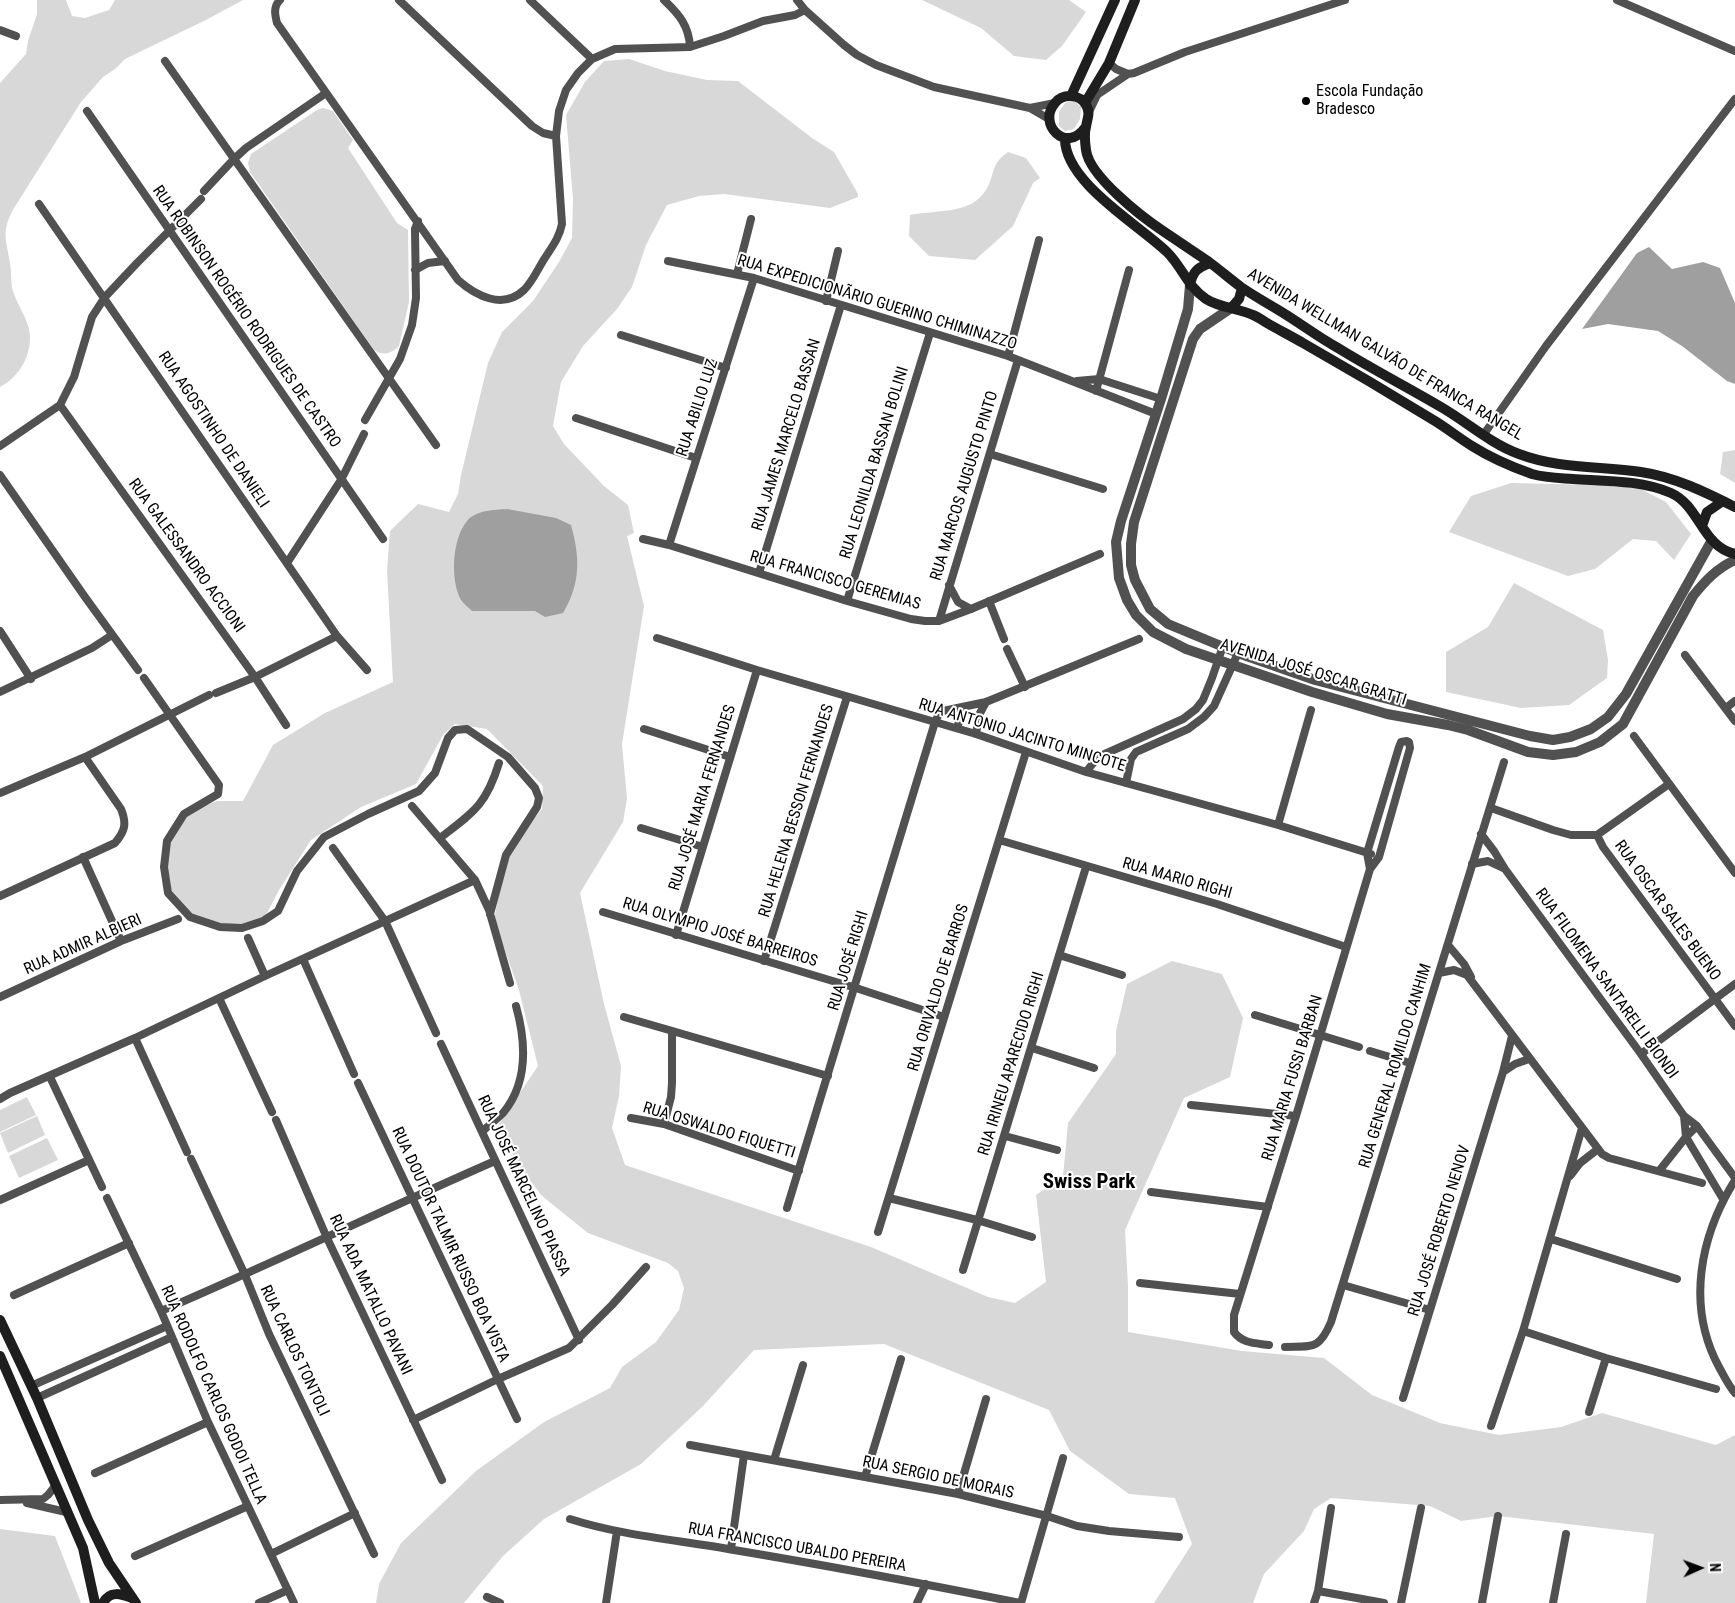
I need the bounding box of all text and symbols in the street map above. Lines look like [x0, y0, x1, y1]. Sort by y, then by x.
place label: Escola Fundação Bradesco [1316, 82, 1423, 120]
marker: Escola Fundação Bradesco [1300, 95, 1312, 107]
street label: RUA ROBINSON ROGÉRIO RODRIGUES DE CASTRO [148, 182, 344, 452]
street label: RUA EXPEDICIONÃRIO GUERINO CHIMINAZZO [735, 251, 1019, 355]
street label: AVENIDA WELLMAN GALVÃO DE FRANCA RANGEL [1244, 265, 1526, 445]
street label: RUA JAMES MARCELO BASSAN [749, 337, 825, 533]
street label: RUA AGOSTINHO DE DANIELI [153, 348, 273, 512]
street label: RUA ABILIO LUZ [673, 357, 723, 459]
street label: RUA LEONILDA BASSAN BOLINI [837, 365, 913, 561]
street label: RUA MARCOS AUGUSTO PINTO [927, 389, 1003, 583]
street label: RUA GALESSANDRO ACCIONI [124, 475, 248, 637]
street label: RUA FRANCISCO GEREMIAS [747, 547, 923, 615]
street label: AVENIDA JOSÉ OSCAR GRATTI [1218, 635, 1408, 711]
street label: RUA ANTONIO JACINTO MINCOTE [916, 695, 1128, 777]
street label: RUA HELENA BESSON FERNANDES [755, 702, 839, 920]
street label: RUA JOSÉ MARIA FERNANDES [666, 703, 740, 893]
street label: RUA OSCAR SALES BUENO [1610, 837, 1724, 985]
street label: RUA MARIO RIGHI [1120, 854, 1234, 904]
street label: RUA FILOMENA SANTARELLI BIONDI [1530, 885, 1682, 1083]
street label: RUA OLYMPIO JOSÉ BARREIROS [620, 894, 820, 972]
street label: RUA ORIVALDO DE BARROS [904, 902, 974, 1074]
street label: RUA JOSÉ RIGHI [825, 909, 873, 1013]
street label: RUA ADMIR ALBIERI [21, 910, 145, 980]
street label: RUA GENERAL ROMILDO CANHIM [1356, 961, 1436, 1171]
street label: RUA IRINEU APARECIDO RIGHI [975, 970, 1049, 1158]
street label: RUA MARIA FUSSI BARBAN [1259, 993, 1327, 1163]
street label: RUA JOSÉ MARCELINO PIASSA [473, 1093, 573, 1279]
street label: RUA OSWALDO FIQUETTI [640, 1099, 798, 1163]
street label: RUA DOUTOR TALMIR RUSSO BOA VISTA [387, 1124, 513, 1366]
street label: RUA JOSÉ ROBERTO NENOV [1405, 1143, 1475, 1319]
district label: Swiss Park [1043, 1170, 1135, 1196]
street label: RUA ADA MATALLO PAVANI [324, 1212, 416, 1378]
street label: RUA CARLOS TONTOLI [255, 1282, 333, 1420]
street label: RUA RODOLFO CARLOS GODOI TELLA [156, 1283, 270, 1507]
street label: RUA SERGIO DE MORAIS [861, 1453, 1015, 1503]
street label: RUA FRANCISCO UBALDO PEREIRA [686, 1519, 908, 1577]
north arrow [1675, 1543, 1725, 1593]
text: N [1707, 1563, 1723, 1572]

